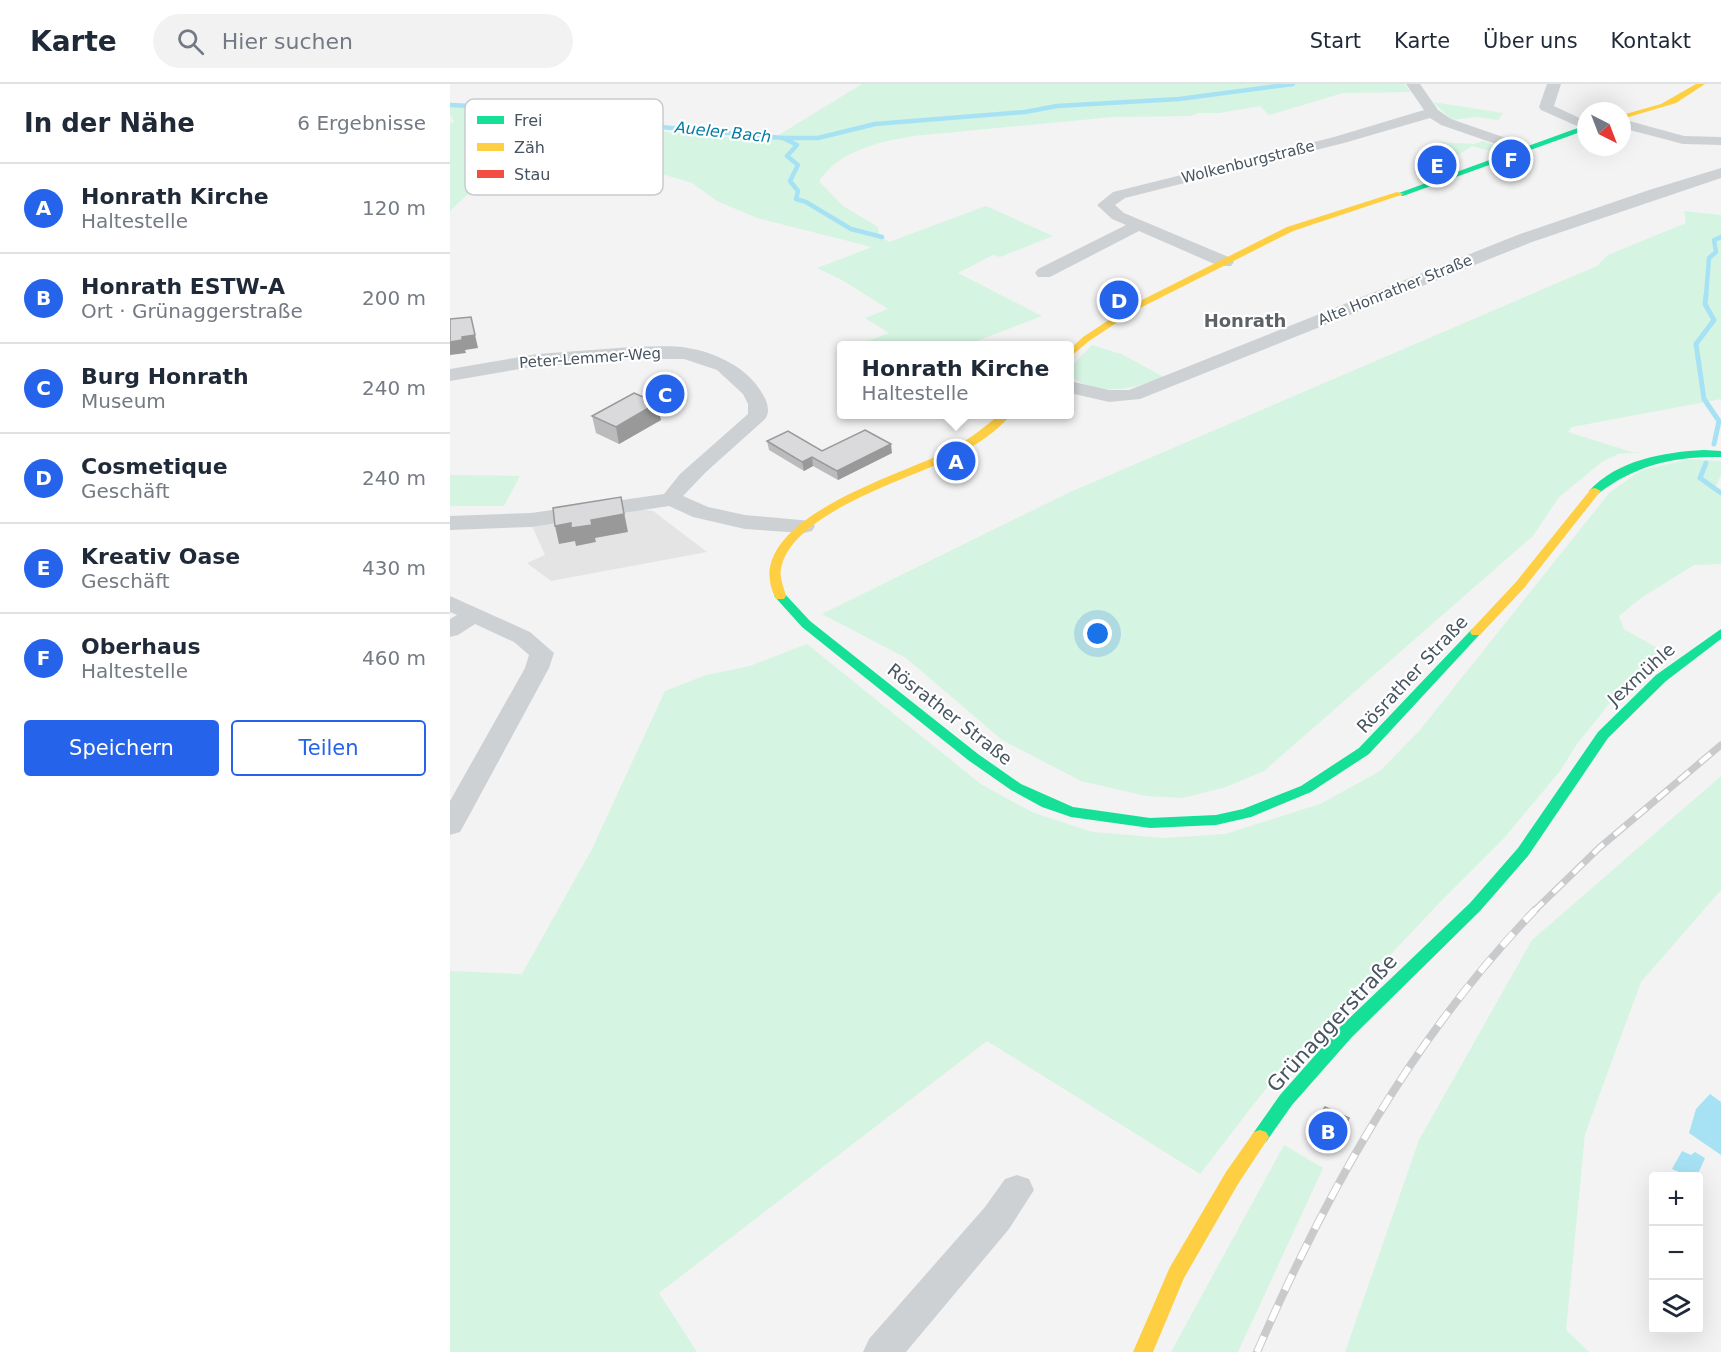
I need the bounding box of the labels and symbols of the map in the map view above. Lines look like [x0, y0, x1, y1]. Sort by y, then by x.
legend [465, 99, 663, 195]
north arrow [1577, 102, 1631, 156]
text: Frei [514, 111, 543, 130]
water label: Aueler Bach [673, 117, 772, 146]
pin: F [1492, 136, 1530, 182]
street label: Wolkenburgstraße [1180, 137, 1316, 187]
text: Zäh [514, 138, 545, 157]
pin: E [1418, 142, 1456, 188]
text: Stau [514, 165, 550, 184]
street label: Alte Honrather Straße [1315, 251, 1475, 329]
pin: D [1100, 278, 1138, 322]
district label: Honrath [1204, 310, 1286, 331]
street label: Peter-Lemmer-Weg [519, 344, 661, 372]
pin: C [646, 372, 684, 416]
pin: A [936, 438, 976, 484]
street label: Rösrather Straße [1352, 611, 1472, 737]
your location [1083, 619, 1112, 648]
street label: Jexmühle [1602, 638, 1679, 710]
street label: Rösrather Straße [883, 659, 1017, 769]
street label: Grünaggerstraße [1262, 949, 1402, 1097]
pin: B [1308, 1108, 1348, 1154]

